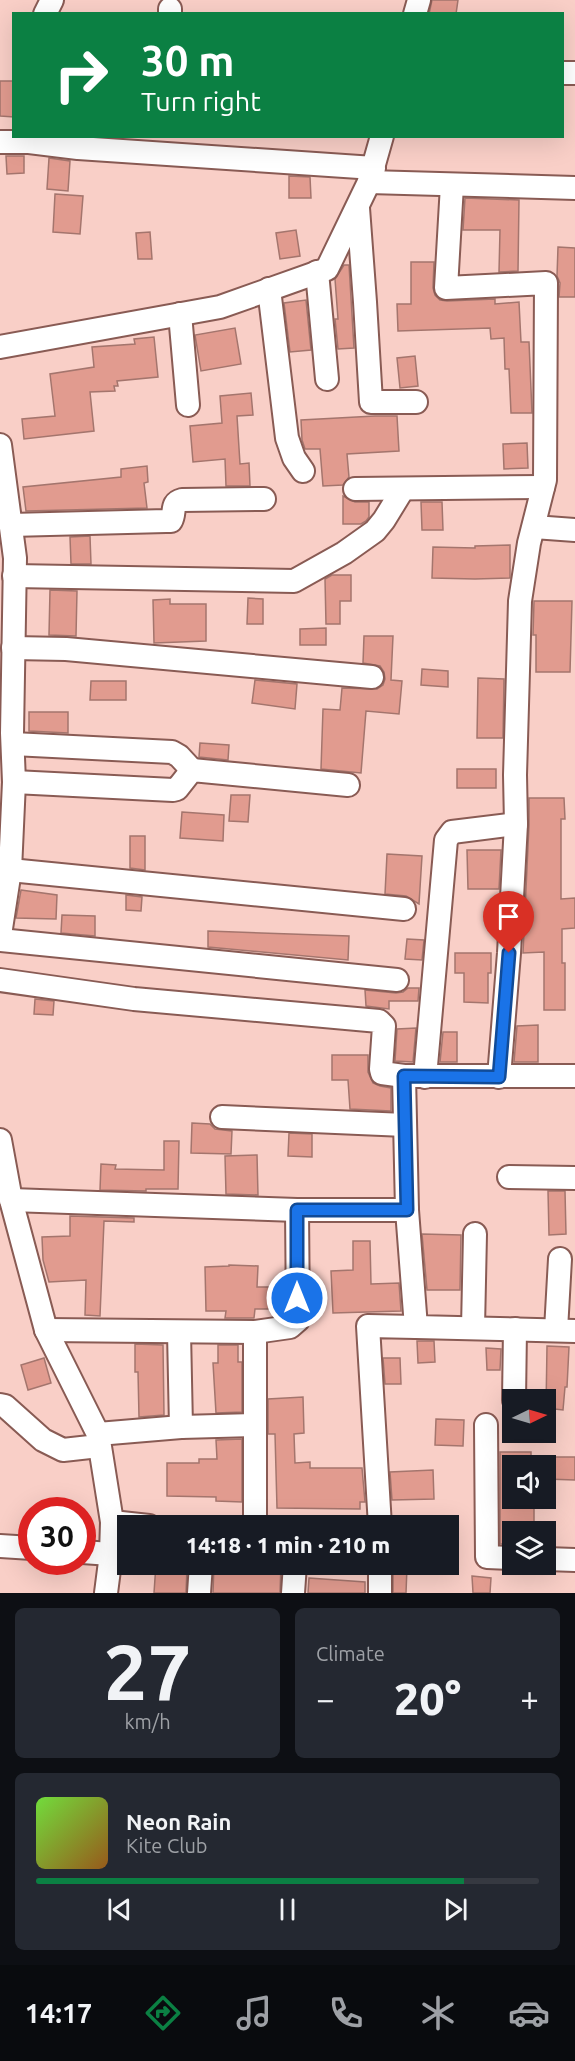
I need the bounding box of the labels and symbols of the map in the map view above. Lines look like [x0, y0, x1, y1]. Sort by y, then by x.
pin [483, 891, 534, 953]
position arrow [265, 1266, 329, 1330]
north arrow [502, 1389, 556, 1443]
speed limit sign: 30 [18, 1497, 96, 1575]

